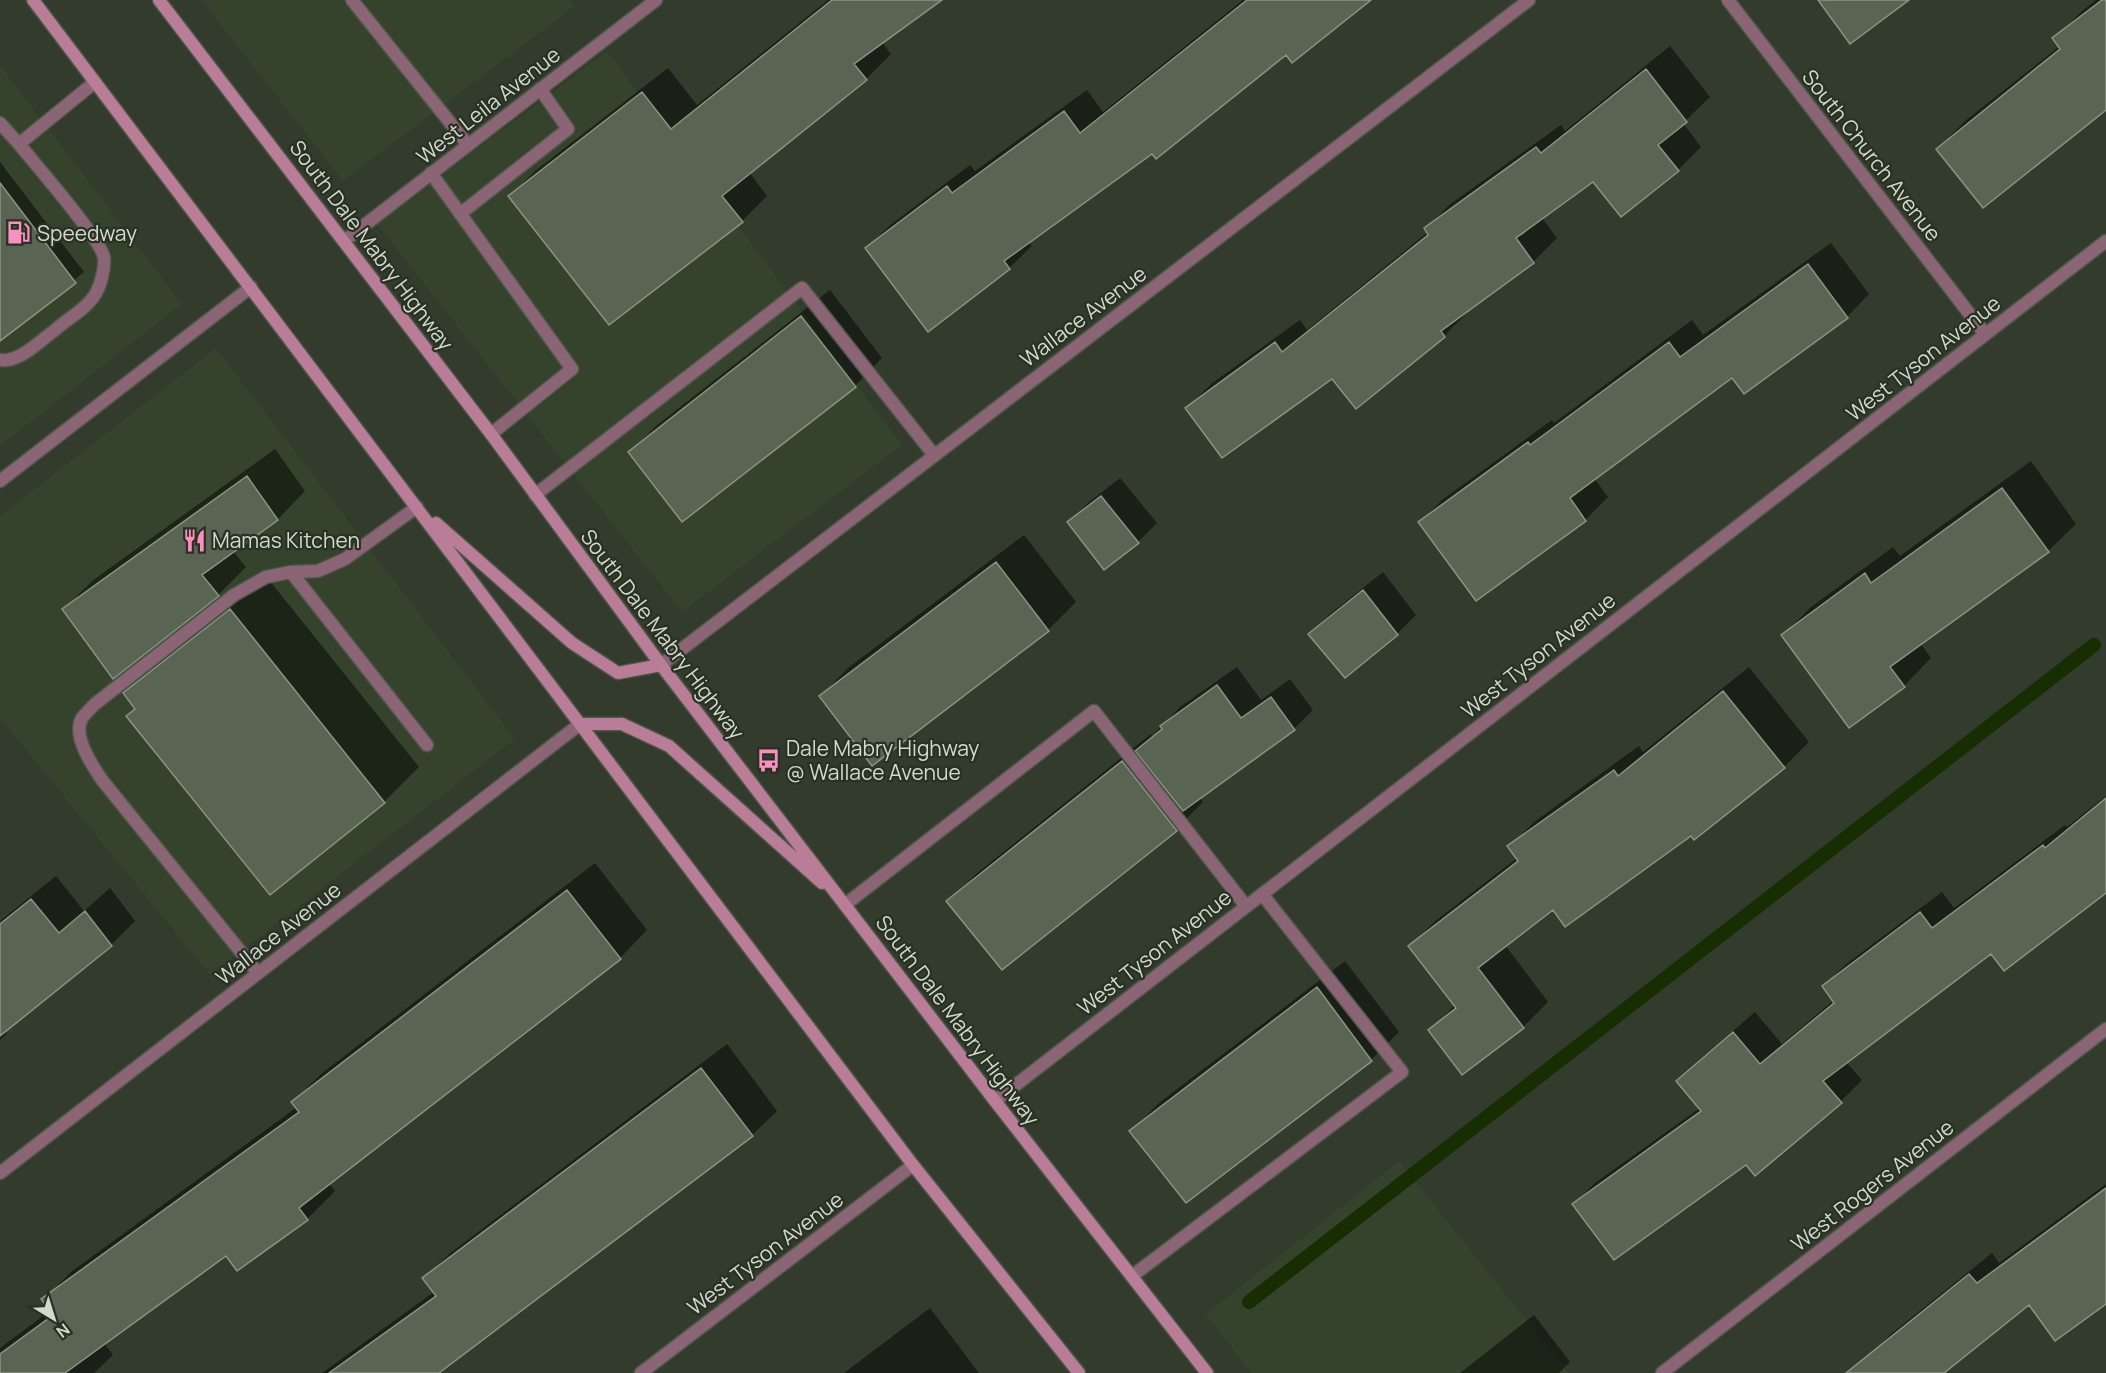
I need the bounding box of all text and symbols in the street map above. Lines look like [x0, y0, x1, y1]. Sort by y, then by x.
street label: West Leila Avenue [410, 40, 566, 170]
street label: South Church Avenue [1796, 63, 1948, 247]
street label: South Dale Mabry Highway [284, 134, 460, 356]
place label: Speedway [37, 219, 137, 247]
fuel station icon: Speedway [6, 220, 32, 246]
street label: Wallace Avenue [1014, 259, 1152, 373]
street label: West Tyson Avenue [1840, 289, 2006, 427]
street label: South Dale Mabry Highway [575, 523, 751, 745]
place label: Mamas Kitchen [212, 526, 360, 554]
restaurant icon: Mamas Kitchen [181, 527, 207, 553]
street label: West Tyson Avenue [1455, 586, 1621, 724]
place label: Dale Mabry Highway @ Wallace Avenue [786, 734, 979, 786]
bus stop icon: Dale Mabry Highway @ Wallace Avenue [755, 747, 781, 773]
street label: Wallace Avenue [210, 875, 346, 991]
street label: West Tyson Avenue [1071, 883, 1237, 1021]
street label: South Dale Mabry Highway [870, 909, 1046, 1131]
street label: West Rogers Avenue [1785, 1113, 1959, 1257]
street label: West Tyson Avenue [681, 1185, 849, 1321]
north arrow [24, 1289, 84, 1349]
text: N [52, 1319, 75, 1343]

